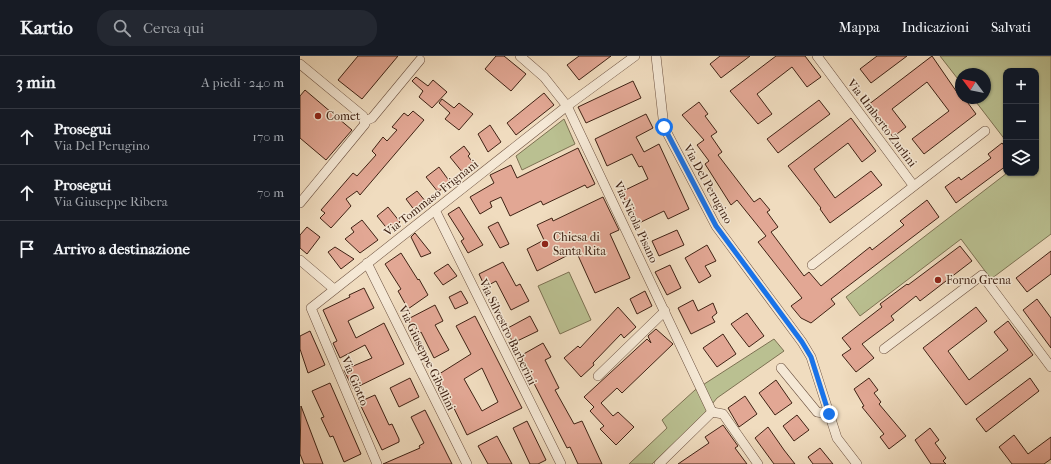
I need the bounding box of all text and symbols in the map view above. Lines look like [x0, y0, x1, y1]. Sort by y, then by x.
search box [97, 10, 377, 46]
text: Kartio [20, 17, 73, 39]
icon: search [111, 17, 133, 39]
text: Cerca qui [143, 19, 204, 37]
text: Mappa [839, 19, 880, 36]
text: Indicazioni [902, 19, 969, 36]
text: Salvati [991, 19, 1031, 36]
north arrow [955, 68, 991, 104]
map controls [1003, 68, 1039, 176]
button: + [1003, 68, 1039, 104]
text: 3 min [16, 72, 56, 92]
text: A piedi · 240 m [201, 75, 284, 90]
street label: Via Umberto Zurlini [844, 76, 920, 170]
button: − [1003, 104, 1039, 140]
place label: Comet [326, 109, 361, 123]
marker: Comet [313, 111, 323, 121]
route start [655, 118, 673, 136]
text: Prosegui [54, 120, 111, 138]
icon: ahead [16, 126, 38, 148]
text: 170 m [252, 129, 284, 144]
text: Via Del Perugino [54, 138, 150, 153]
button: layers [1003, 140, 1039, 176]
street label: Via Del Perugino [680, 141, 736, 226]
street label: Via Tommaso Frignani [380, 157, 481, 240]
text: Prosegui [54, 176, 111, 194]
street label: Via Nicola Pisano [611, 178, 661, 265]
icon: ahead [16, 182, 38, 204]
text: 70 m [257, 185, 284, 200]
text: Via Giuseppe Ribera [54, 194, 168, 209]
place label: Chiesa di Santa Rita [553, 230, 606, 258]
icon: arrive [16, 238, 38, 260]
marker: Chiesa di Santa Rita [540, 239, 550, 249]
text: Arrivo a destinazione [54, 240, 190, 258]
place label: Forno Grena [946, 273, 1011, 287]
marker: Forno Grena [933, 275, 943, 285]
street label: Via Silvestro Barberini [476, 276, 540, 388]
street label: Via Giuseppe Gibellini [395, 302, 459, 413]
street label: Via Giotto [338, 353, 372, 408]
route end [820, 405, 838, 423]

